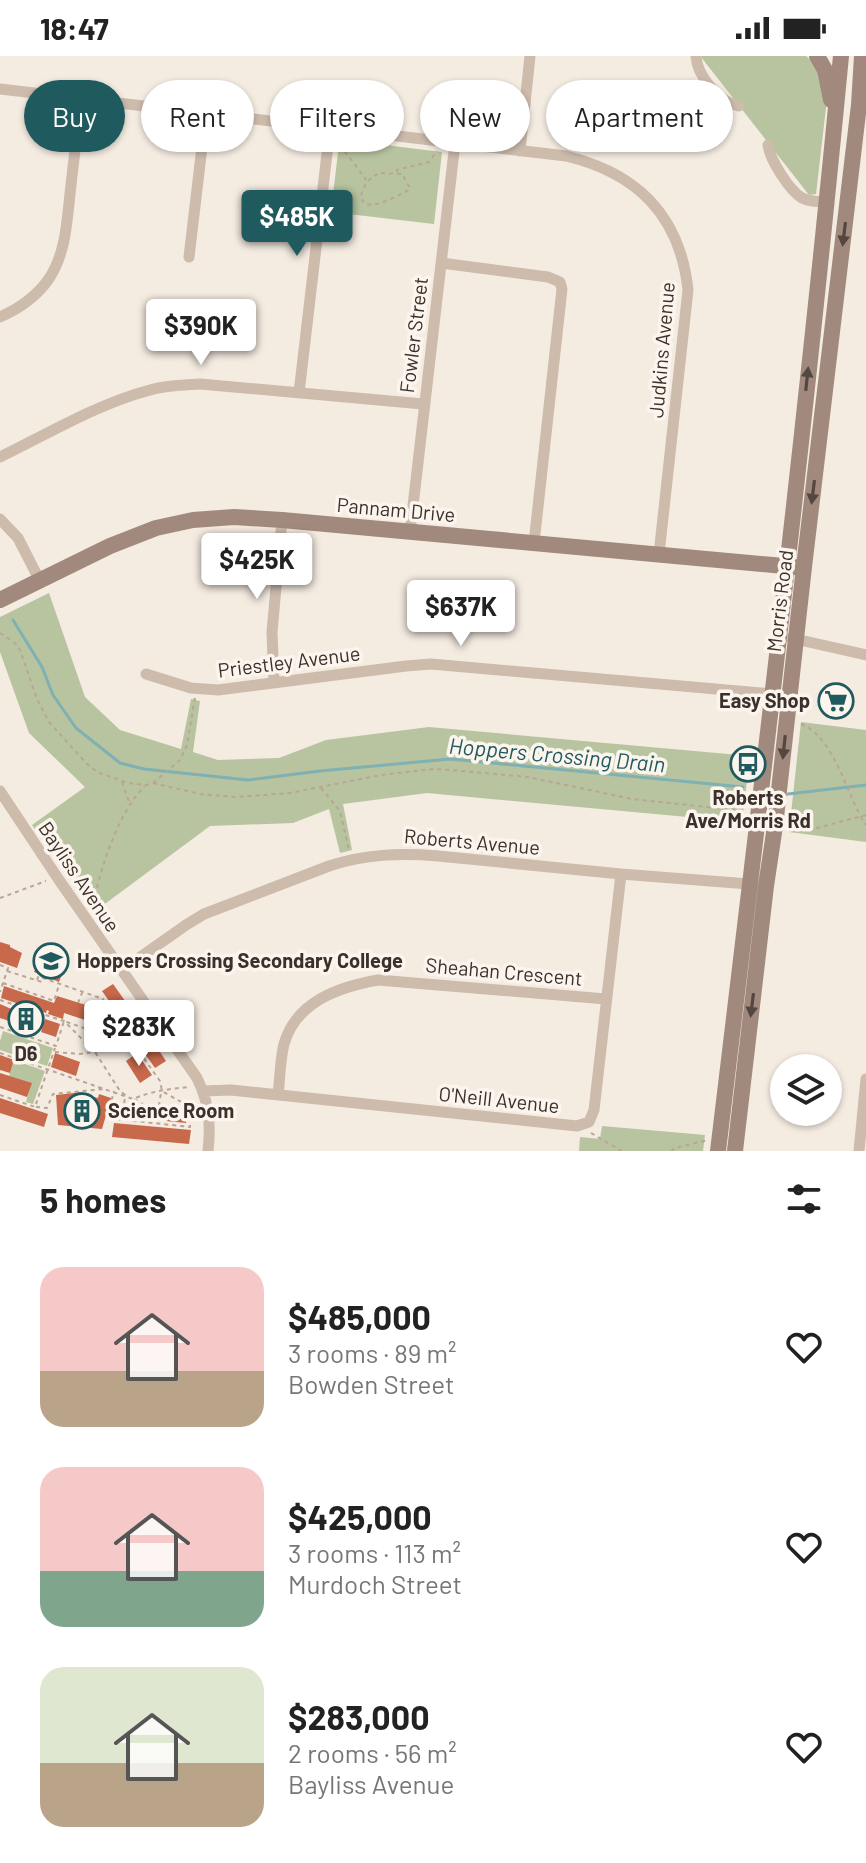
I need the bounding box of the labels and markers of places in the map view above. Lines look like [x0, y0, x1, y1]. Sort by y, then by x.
pin: $485K [241, 190, 353, 258]
pin: $390K [145, 299, 257, 367]
pin: $425K [201, 533, 313, 601]
pin: $637K [405, 580, 517, 648]
supermarket icon: Easy Shop [817, 682, 855, 720]
place label: Easy Shop [719, 688, 810, 712]
bus stop icon: Roberts Ave/Morris Rd [729, 745, 767, 783]
place label: Roberts Ave/Morris Rd [685, 785, 811, 832]
school or university icon: Hoppers Crossing Secondary College [32, 942, 70, 980]
place label: Hoppers Crossing Secondary College [77, 948, 403, 972]
building icon: D6 [7, 1000, 45, 1038]
pin: $283K [83, 1000, 195, 1068]
place label: D6 [14, 1041, 38, 1065]
building icon: Science Room [63, 1092, 101, 1130]
place label: Science Room [108, 1098, 234, 1122]

